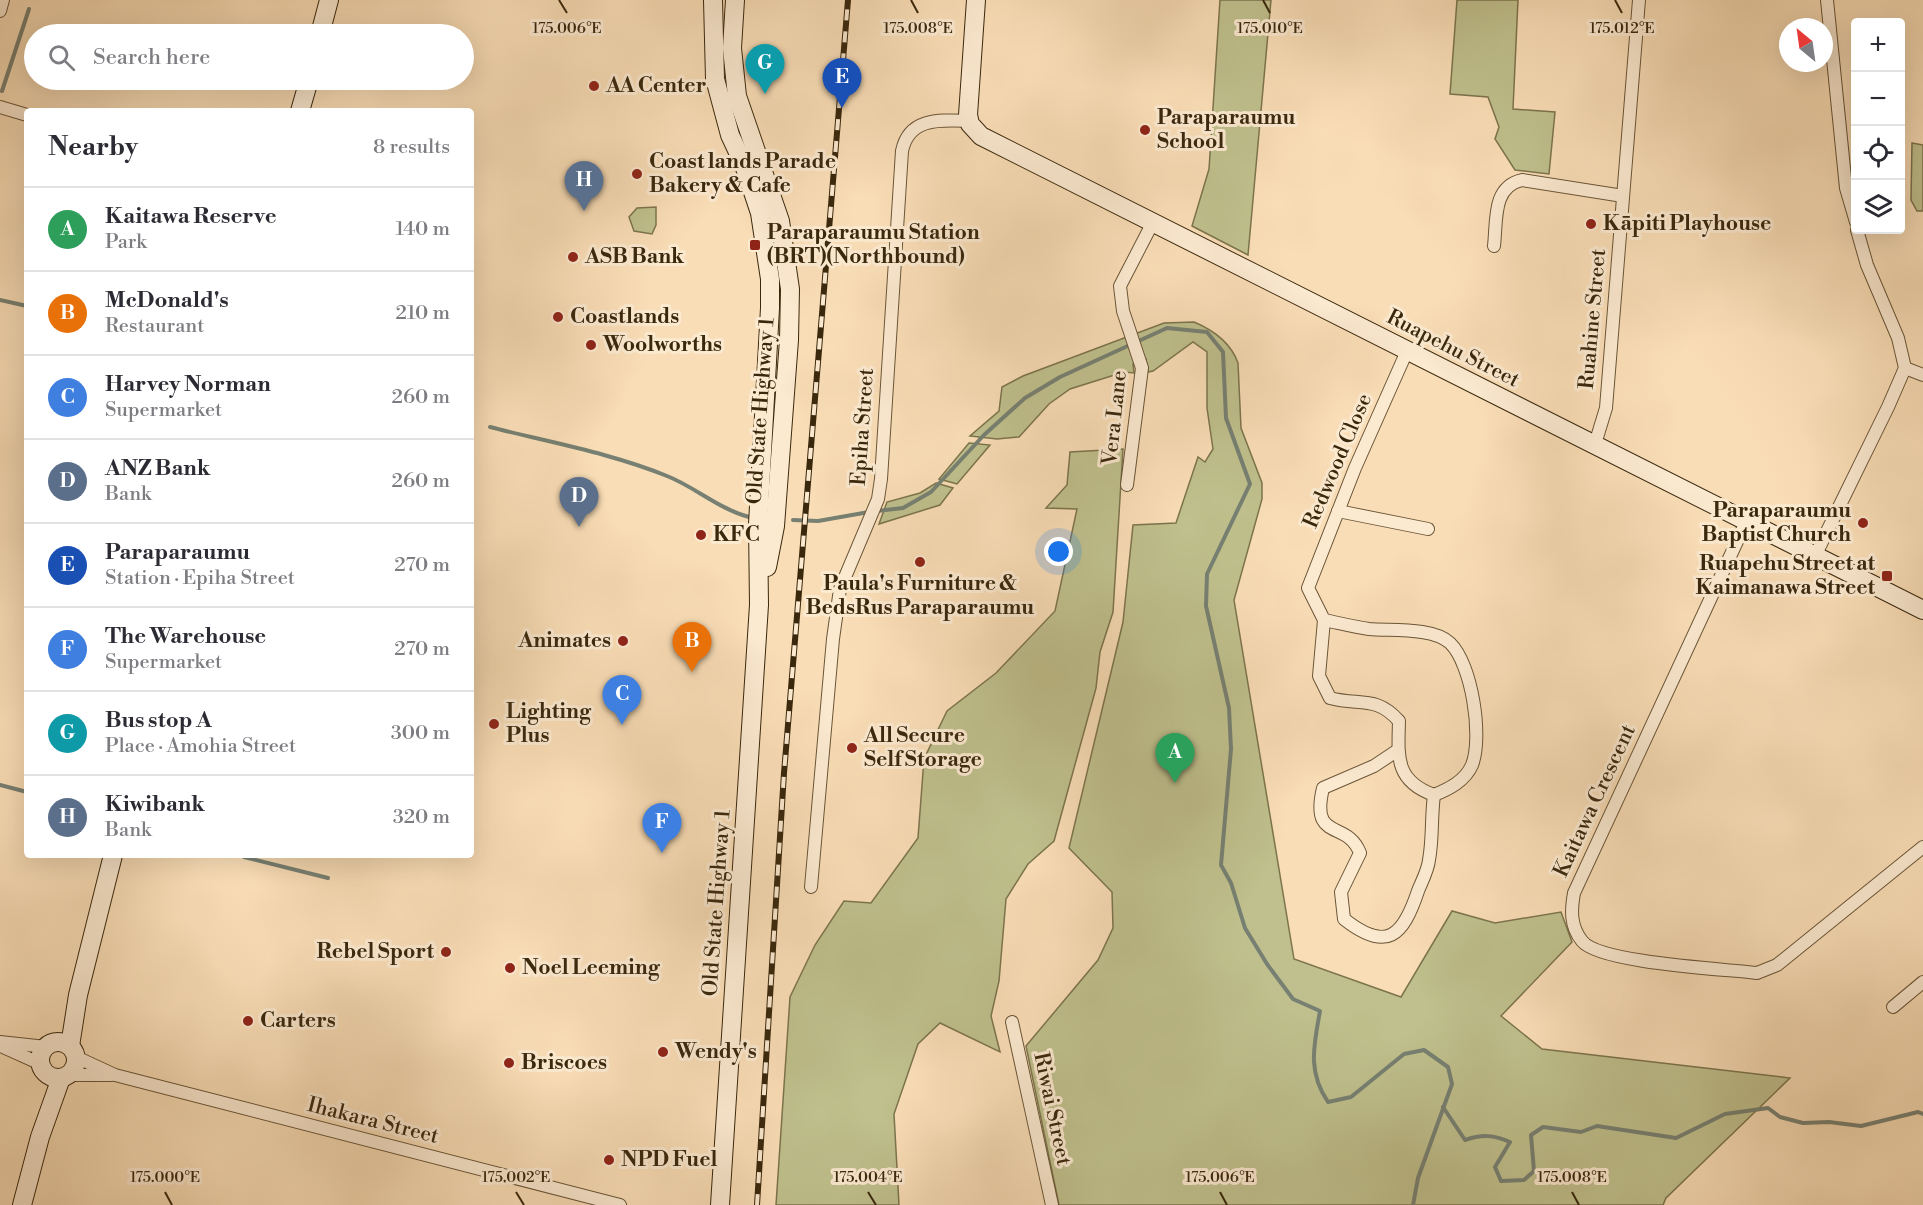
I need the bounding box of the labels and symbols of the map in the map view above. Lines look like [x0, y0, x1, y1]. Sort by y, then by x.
north arrow [1779, 18, 1833, 72]
text: 175.006°E [532, 19, 602, 38]
text: 175.008°E [883, 19, 953, 38]
text: 175.010°E [1237, 19, 1303, 38]
text: 175.012°E [1589, 19, 1655, 38]
pin: G [746, 44, 784, 94]
pin: E [822, 58, 862, 108]
place label: AA Center [605, 73, 706, 99]
marker: AA Center [587, 79, 601, 93]
place label: Paraparaumu School [1157, 105, 1295, 155]
marker: Paraparaumu School [1138, 123, 1152, 137]
place label: Coast lands Parade Bakery & Cafe [649, 149, 836, 199]
pin: H [564, 162, 604, 211]
marker: Coast lands Parade Bakery & Cafe [630, 167, 644, 181]
place label: Kāpiti Playhouse [1603, 211, 1771, 237]
marker: Kāpiti Playhouse [1584, 217, 1598, 231]
place label: Paraparaumu Station (BRT)(Northbound) [767, 220, 980, 270]
marker: Paraparaumu Station (BRT)(Northbound) [748, 238, 762, 252]
place label: ASB Bank [584, 244, 685, 270]
street label: Ruahine Street [1574, 247, 1612, 390]
marker: ASB Bank [566, 250, 580, 264]
place label: Coastlands [570, 304, 679, 330]
street label: Ruapehu Street [1382, 304, 1524, 394]
marker: Coastlands [551, 310, 565, 324]
street label: Old State Highway 1 [742, 317, 780, 505]
place label: Woolworths [602, 332, 722, 358]
marker: Woolworths [584, 338, 598, 352]
street label: Epiha Street [846, 367, 880, 487]
street label: Vera Lane [1097, 369, 1133, 468]
street label: Redwood Close [1298, 390, 1378, 532]
pin: D [560, 478, 598, 527]
place label: Paraparaumu Baptist Church [1702, 498, 1851, 548]
marker: Paraparaumu Baptist Church [1856, 516, 1870, 530]
place label: KFC [713, 522, 760, 548]
marker: KFC [694, 528, 708, 542]
your location [1044, 537, 1073, 566]
place label: Ruapehu Street at Kaimanawa Street [1695, 551, 1876, 601]
marker: Paula's Furniture & BedsRus Paraparaumu [913, 555, 927, 569]
marker: Ruapehu Street at Kaimanawa Street [1880, 569, 1894, 583]
place label: Paula's Furniture & BedsRus Paraparaumu [806, 571, 1034, 621]
pin: B [672, 622, 712, 672]
place label: Animates [517, 628, 611, 654]
marker: Animates [616, 634, 630, 648]
pin: C [602, 676, 642, 725]
place label: Lighting Plus [506, 699, 592, 749]
marker: Lighting Plus [487, 717, 501, 731]
street label: Kaitawa Crescent [1548, 720, 1642, 882]
place label: All Secure Self Storage [863, 723, 982, 773]
pin: A [1156, 734, 1194, 783]
marker: All Secure Self Storage [845, 741, 859, 755]
pin: F [642, 804, 682, 853]
street label: Old State Highway 1 [698, 809, 736, 997]
place label: Rebel Sport [317, 939, 435, 965]
marker: Rebel Sport [439, 945, 453, 959]
place label: Noel Leeming [522, 955, 661, 981]
marker: Noel Leeming [503, 961, 517, 975]
place label: Carters [260, 1008, 336, 1034]
marker: Carters [241, 1014, 255, 1028]
place label: Wendy's [674, 1039, 757, 1065]
marker: Wendy's [656, 1045, 670, 1059]
place label: Briscoes [521, 1050, 607, 1076]
street label: Riwai Street [1027, 1050, 1077, 1168]
marker: Briscoes [502, 1056, 516, 1070]
street label: Ihakara Street [305, 1092, 442, 1150]
place label: NPD Fuel [621, 1147, 717, 1173]
marker: NPD Fuel [602, 1153, 616, 1167]
text: 175.000°E [130, 1168, 200, 1187]
text: 175.002°E [482, 1168, 550, 1187]
text: 175.004°E [833, 1168, 903, 1187]
text: 175.006°E [1185, 1168, 1255, 1187]
text: 175.008°E [1537, 1168, 1607, 1187]

